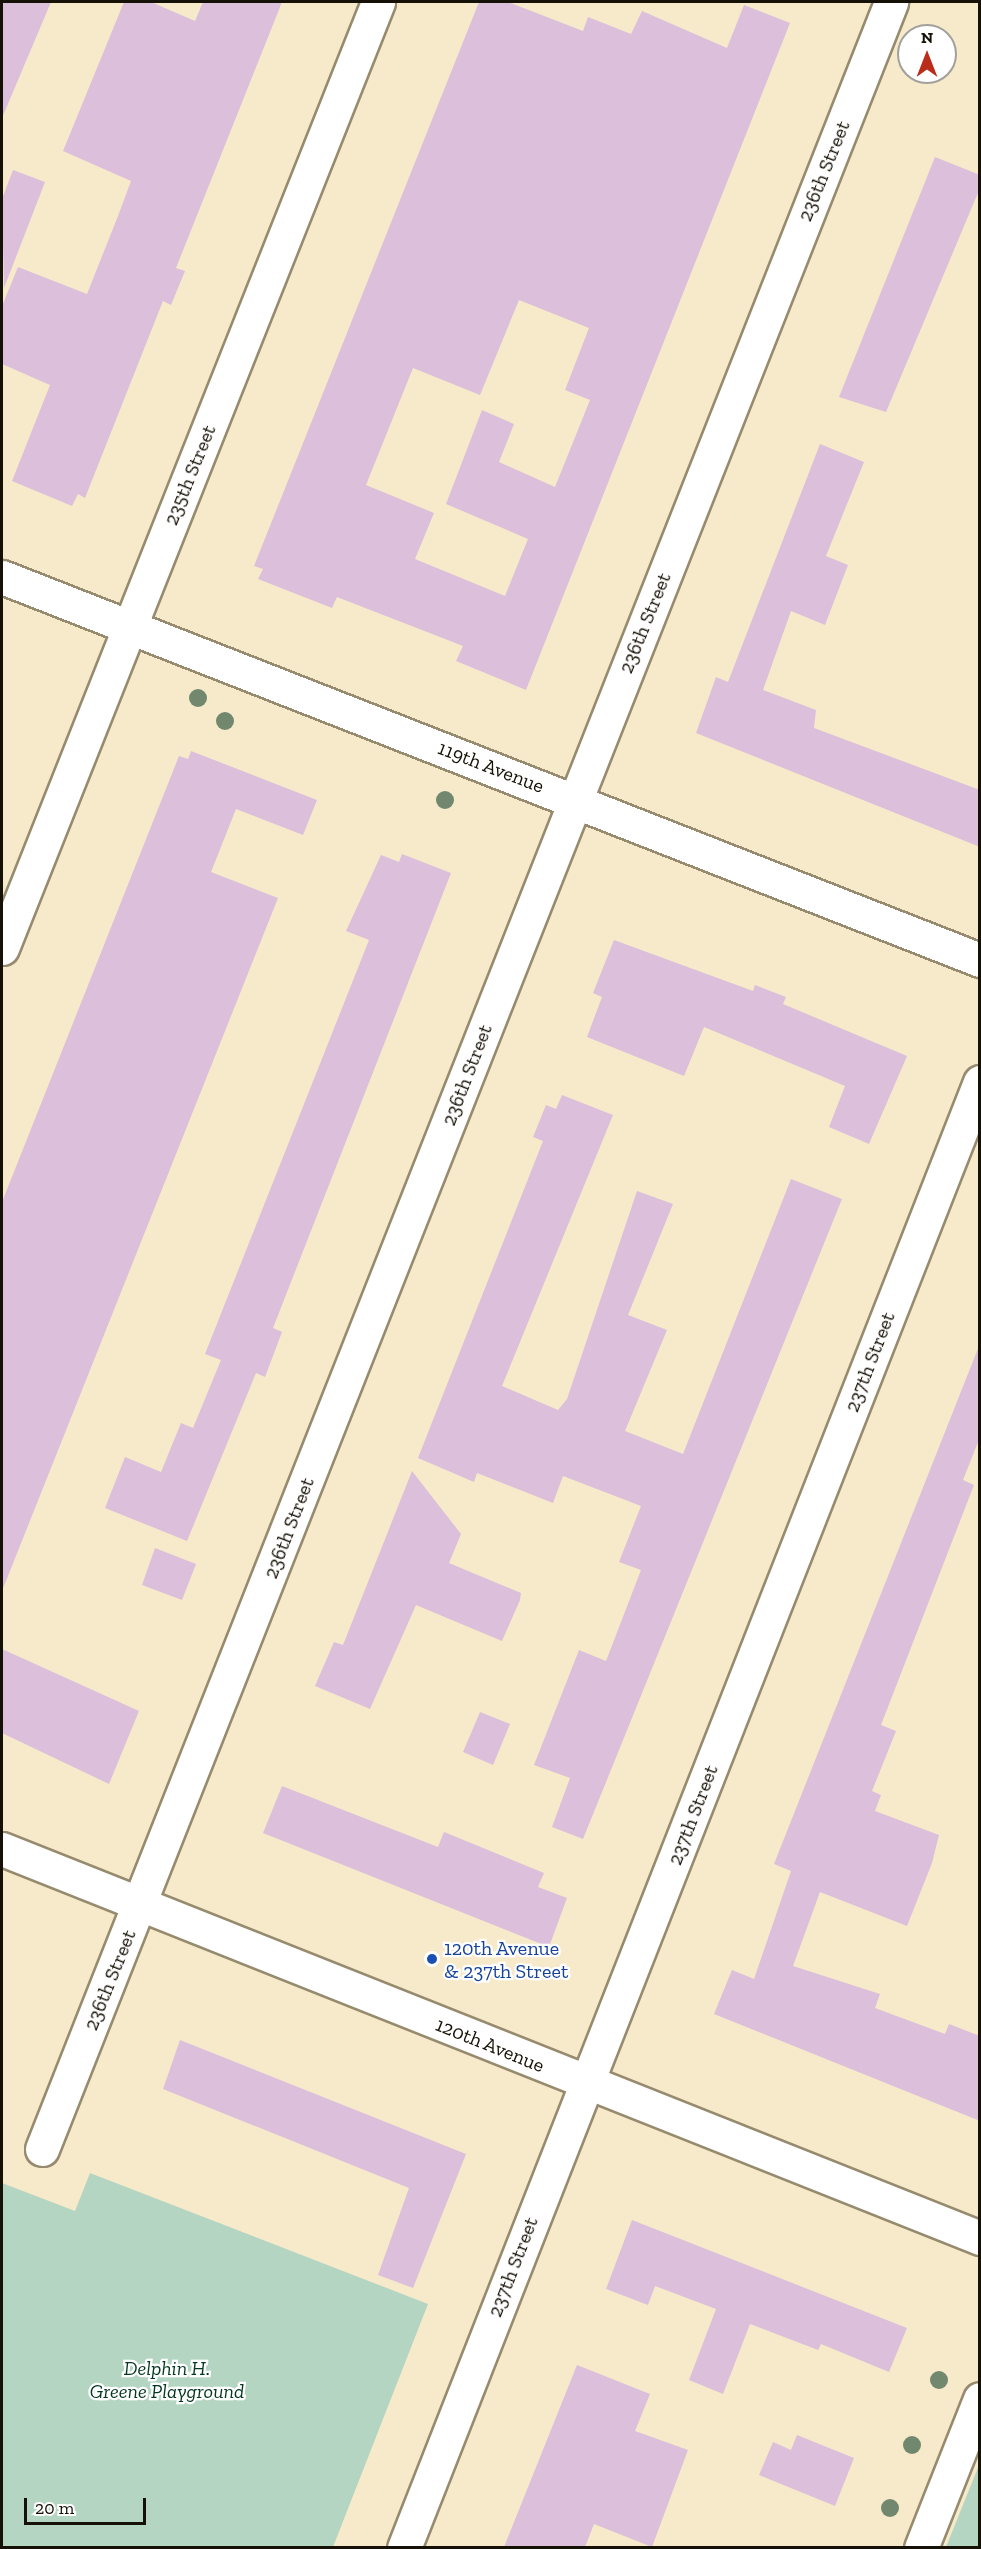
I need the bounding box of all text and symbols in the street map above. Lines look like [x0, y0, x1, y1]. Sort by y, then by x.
north arrow [897, 24, 957, 84]
text: N [921, 28, 933, 47]
street label: 236th Street [793, 117, 855, 225]
street label: 235th Street [159, 421, 221, 529]
street label: 236th Street [614, 569, 676, 677]
street label: 119th Avenue [434, 736, 548, 798]
street label: 236th Street [437, 1021, 497, 1129]
street label: 237th Street [840, 1309, 900, 1415]
street label: 236th Street [259, 1474, 319, 1582]
street label: 237th Street [663, 1762, 723, 1868]
street label: 236th Street [79, 1926, 141, 2034]
place label: 120th Avenue & 237th Street [444, 1936, 568, 1983]
marker: 120th Avenue & 237th Street [425, 1952, 439, 1966]
street label: 120th Avenue [432, 2012, 548, 2078]
street label: 237th Street [483, 2214, 543, 2320]
park label: Delphin H. Greene Playground [90, 2357, 244, 2404]
scale bar [27, 2486, 148, 2524]
text: 20 m [35, 2497, 74, 2519]

